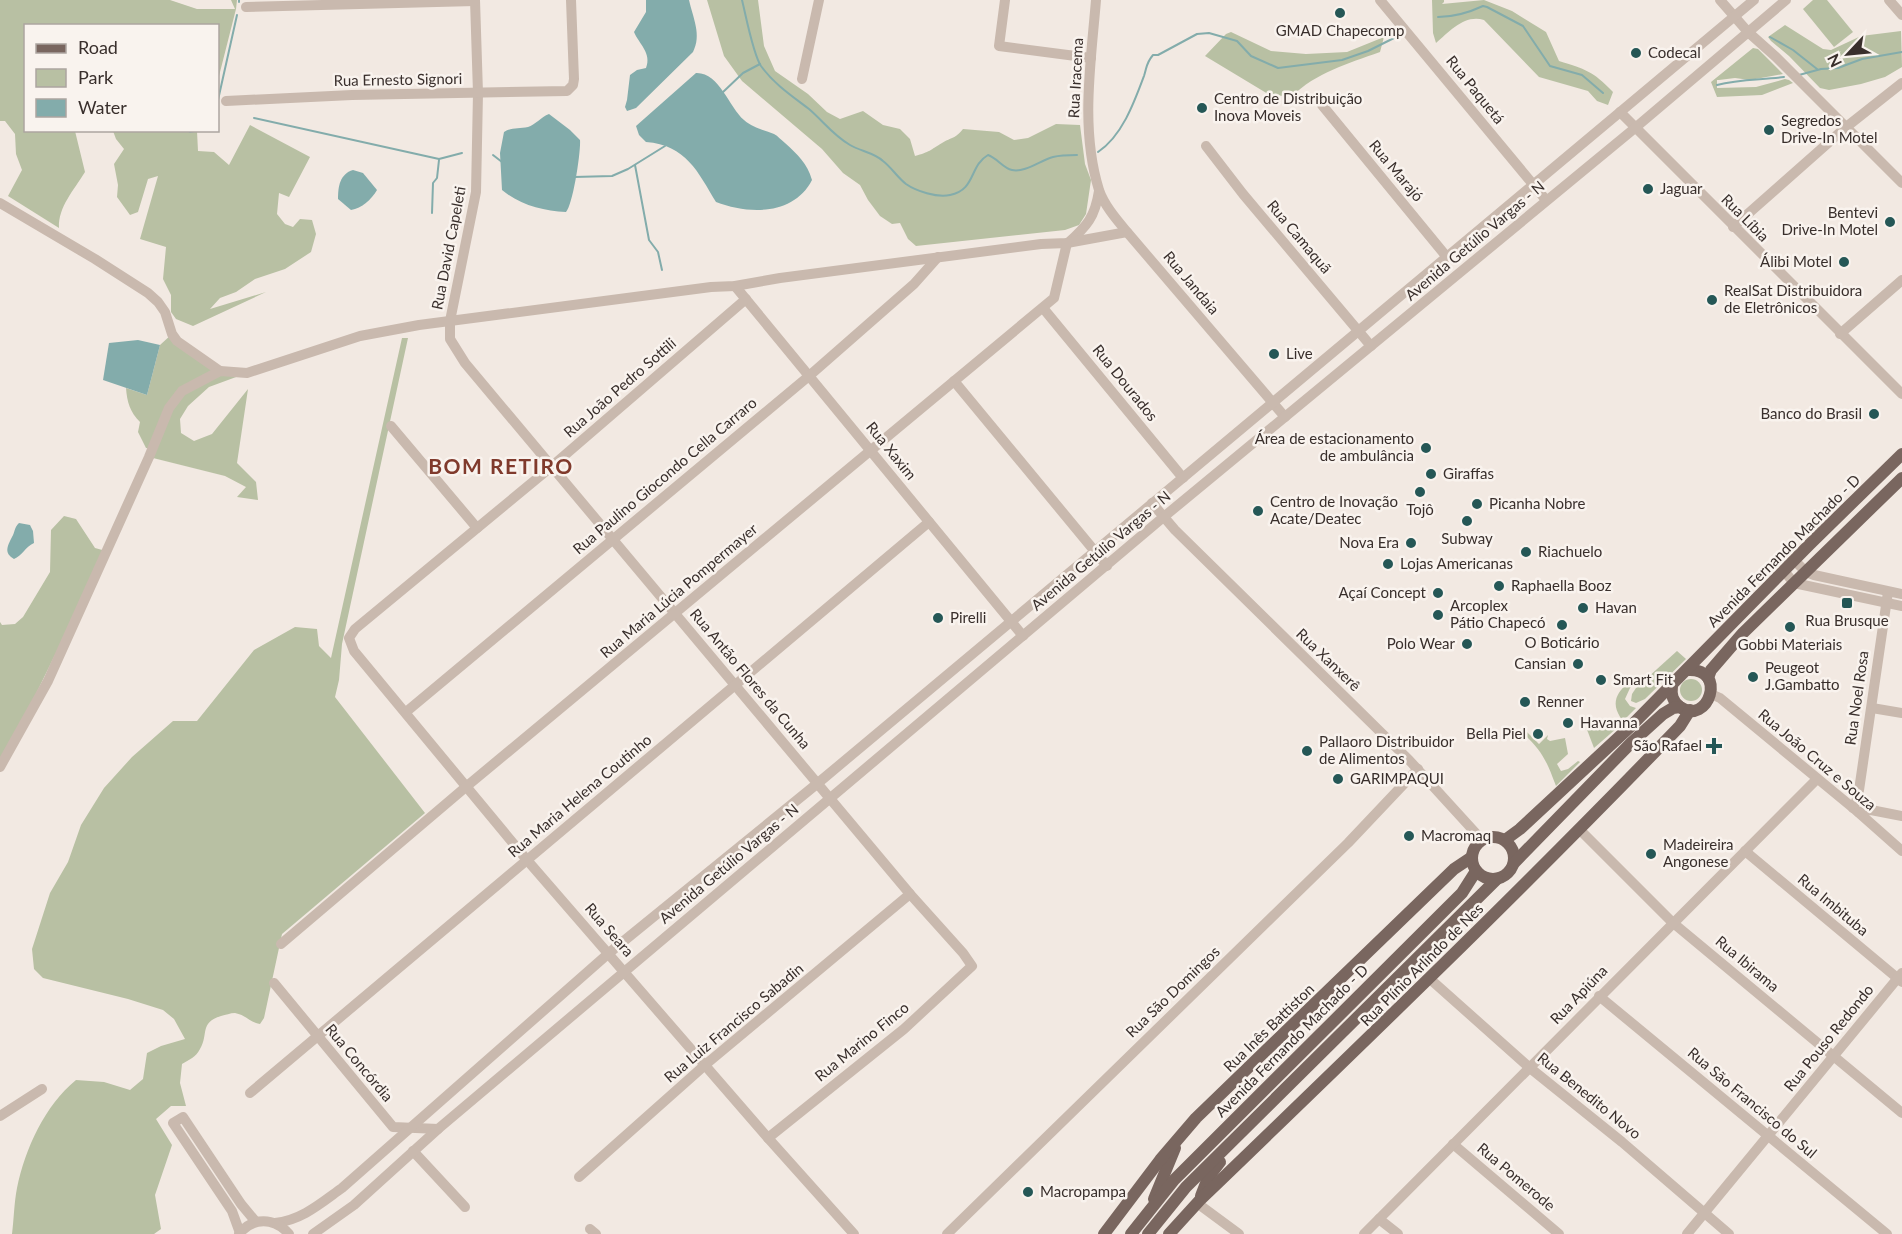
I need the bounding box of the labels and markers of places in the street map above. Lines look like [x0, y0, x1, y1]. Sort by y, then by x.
marker: GMAD Chapecomp [1333, 6, 1347, 20]
place label: GMAD Chapecomp [1276, 21, 1404, 39]
place label: Codecal [1648, 43, 1701, 61]
marker: Codecal [1629, 46, 1643, 60]
place label: Centro de Distribuição Inova Moveis [1214, 89, 1362, 124]
marker: Centro de Distribuição Inova Moveis [1195, 101, 1209, 115]
place label: Segredos Drive-In Motel [1781, 111, 1878, 146]
marker: Segredos Drive-In Motel [1762, 123, 1776, 137]
place label: Jaguar [1660, 179, 1703, 197]
marker: Jaguar [1641, 182, 1655, 196]
place label: Bentevi Drive-In Motel [1782, 203, 1878, 238]
marker: Bentevi Drive-In Motel [1883, 215, 1897, 229]
place label: Álibi Motel [1760, 252, 1832, 270]
marker: Álibi Motel [1837, 255, 1851, 269]
place label: RealSat Distribuidora de Eletrônicos [1724, 281, 1862, 316]
marker: RealSat Distribuidora de Eletrônicos [1705, 293, 1719, 307]
place label: Live [1286, 344, 1313, 362]
marker: Live [1267, 347, 1281, 361]
place label: Banco do Brasil [1761, 404, 1862, 422]
marker: Banco do Brasil [1867, 407, 1881, 421]
place label: Área de estacionamento de ambulância [1255, 429, 1414, 464]
marker: Área de estacionamento de ambulância [1419, 441, 1433, 455]
place label: Giraffas [1443, 464, 1494, 482]
marker: Giraffas [1424, 467, 1438, 481]
marker: Tojô [1413, 485, 1427, 499]
place label: Centro de Inovação Acate/Deatec [1270, 492, 1398, 527]
place label: Picanha Nobre [1489, 494, 1585, 512]
marker: Picanha Nobre [1470, 497, 1484, 511]
place label: Tojô [1406, 500, 1434, 518]
marker: Centro de Inovação Acate/Deatec [1251, 504, 1265, 518]
marker: Subway [1460, 514, 1474, 528]
place label: Subway [1441, 529, 1493, 547]
place label: Nova Era [1339, 533, 1399, 551]
marker: Nova Era [1404, 536, 1418, 550]
place label: Riachuelo [1538, 542, 1602, 560]
marker: Riachuelo [1519, 545, 1533, 559]
place label: Lojas Americanas [1400, 554, 1513, 572]
marker: Lojas Americanas [1381, 557, 1395, 571]
place label: Raphaella Booz [1511, 576, 1612, 594]
marker: Raphaella Booz [1492, 579, 1506, 593]
place label: Açaí Concept [1339, 583, 1427, 601]
marker: Açaí Concept [1431, 586, 1445, 600]
place label: Arcoplex Pátio Chapecó [1450, 596, 1545, 631]
marker: Rua Brusque [1840, 596, 1854, 610]
place label: Havan [1595, 598, 1637, 616]
marker: Havan [1576, 601, 1590, 615]
place label: Pirelli [950, 608, 986, 626]
marker: Arcoplex Pátio Chapecó [1431, 608, 1445, 622]
marker: Pirelli [931, 611, 945, 625]
place label: Rua Brusque [1805, 611, 1889, 629]
marker: O Boticário [1555, 618, 1569, 632]
marker: Gobbi Materiais [1783, 620, 1797, 634]
place label: O Boticário [1524, 633, 1600, 651]
place label: Polo Wear [1387, 634, 1456, 652]
place label: Gobbi Materiais [1738, 635, 1842, 653]
marker: Polo Wear [1460, 637, 1474, 651]
place label: Cansian [1514, 654, 1566, 672]
marker: Cansian [1571, 657, 1585, 671]
place label: Peugeot J.Gambatto [1765, 658, 1840, 693]
place label: Smart Fit [1613, 670, 1673, 688]
marker: Peugeot J.Gambatto [1746, 670, 1760, 684]
marker: Smart Fit [1594, 673, 1608, 687]
place label: Renner [1537, 692, 1584, 710]
marker: Renner [1518, 695, 1532, 709]
place label: Havanna [1580, 713, 1638, 731]
marker: Havanna [1561, 716, 1575, 730]
place label: Bella Piel [1466, 724, 1526, 742]
marker: Bella Piel [1531, 727, 1545, 741]
place label: Pallaoro Distribuidor de Alimentos [1319, 732, 1455, 767]
place label: São Rafael [1633, 736, 1702, 754]
marker: São Rafael [1707, 739, 1721, 753]
marker: Pallaoro Distribuidor de Alimentos [1300, 744, 1314, 758]
place label: GARIMPAQUI [1350, 769, 1444, 787]
marker: GARIMPAQUI [1331, 772, 1345, 786]
place label: Macromaq [1421, 826, 1491, 844]
marker: Macromaq [1402, 829, 1416, 843]
place label: Madeireira Angonese [1663, 835, 1734, 870]
marker: Madeireira Angonese [1644, 847, 1658, 861]
place label: Macropampa [1040, 1182, 1126, 1200]
marker: Macropampa [1021, 1185, 1035, 1199]

